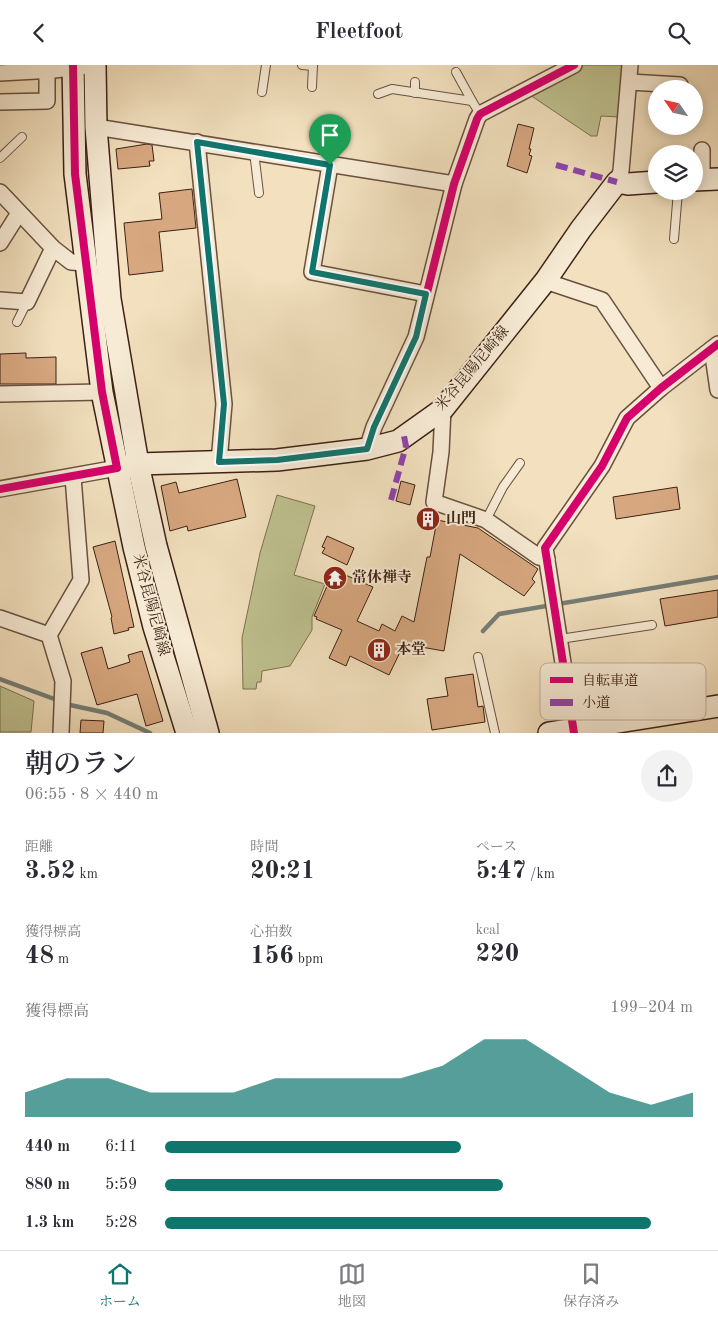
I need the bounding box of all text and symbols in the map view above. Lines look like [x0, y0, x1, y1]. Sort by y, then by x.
icon: back [25, 19, 53, 47]
icon: search [665, 19, 693, 47]
text: Fleetfoot [315, 21, 403, 43]
north arrow [648, 80, 702, 135]
map controls [648, 80, 703, 200]
pin [309, 114, 351, 165]
icon: arrive [316, 121, 344, 149]
button: layers [648, 145, 703, 200]
street label: 米谷昆陽尼崎線 [432, 323, 512, 414]
building icon: 山門 [415, 506, 441, 532]
place label: 山門 [446, 510, 476, 527]
street label: 米谷昆陽尼崎線 [129, 552, 173, 658]
temple icon: 常休禅寺 [322, 565, 348, 591]
place label: 常休禅寺 [352, 569, 412, 586]
building icon: 本堂 [366, 637, 392, 663]
place label: 本堂 [396, 641, 426, 658]
legend [540, 663, 706, 720]
text: 自転車道 [582, 673, 638, 688]
text: 小道 [582, 695, 610, 710]
button: share [641, 750, 693, 802]
text: 朝のラン [25, 752, 137, 780]
text: 06:55 · 8 × 440 m [25, 787, 158, 803]
text: 距離 [25, 840, 53, 854]
text: 時間 [250, 840, 278, 854]
text: ペース [476, 840, 517, 854]
text: 3.52 [25, 859, 76, 884]
text: 20:21 [250, 859, 315, 884]
text: 5:47 [476, 859, 526, 884]
text: km [76, 867, 98, 881]
text: /km [526, 867, 555, 881]
text: kcal [476, 923, 500, 937]
text: 獲得標高 [25, 925, 81, 939]
text: 心拍数 [250, 925, 292, 939]
text: 220 [476, 942, 519, 967]
text: 48 [25, 944, 54, 969]
text: 156 [250, 944, 294, 969]
text: m [54, 952, 69, 966]
text: bpm [294, 952, 323, 966]
text: 199–204 m [610, 1000, 693, 1016]
text: 獲得標高 [25, 1004, 89, 1020]
text: 440 m [25, 1139, 70, 1155]
text: 6:11 [105, 1139, 137, 1155]
text: 880 m [25, 1177, 70, 1193]
text: 5:59 [105, 1177, 137, 1193]
text: 1.3 km [25, 1215, 74, 1231]
text: 5:28 [105, 1215, 137, 1231]
tab: ホーム [99, 1260, 141, 1311]
tab: 地図 [338, 1260, 366, 1311]
tab: 保存済み [563, 1260, 619, 1311]

